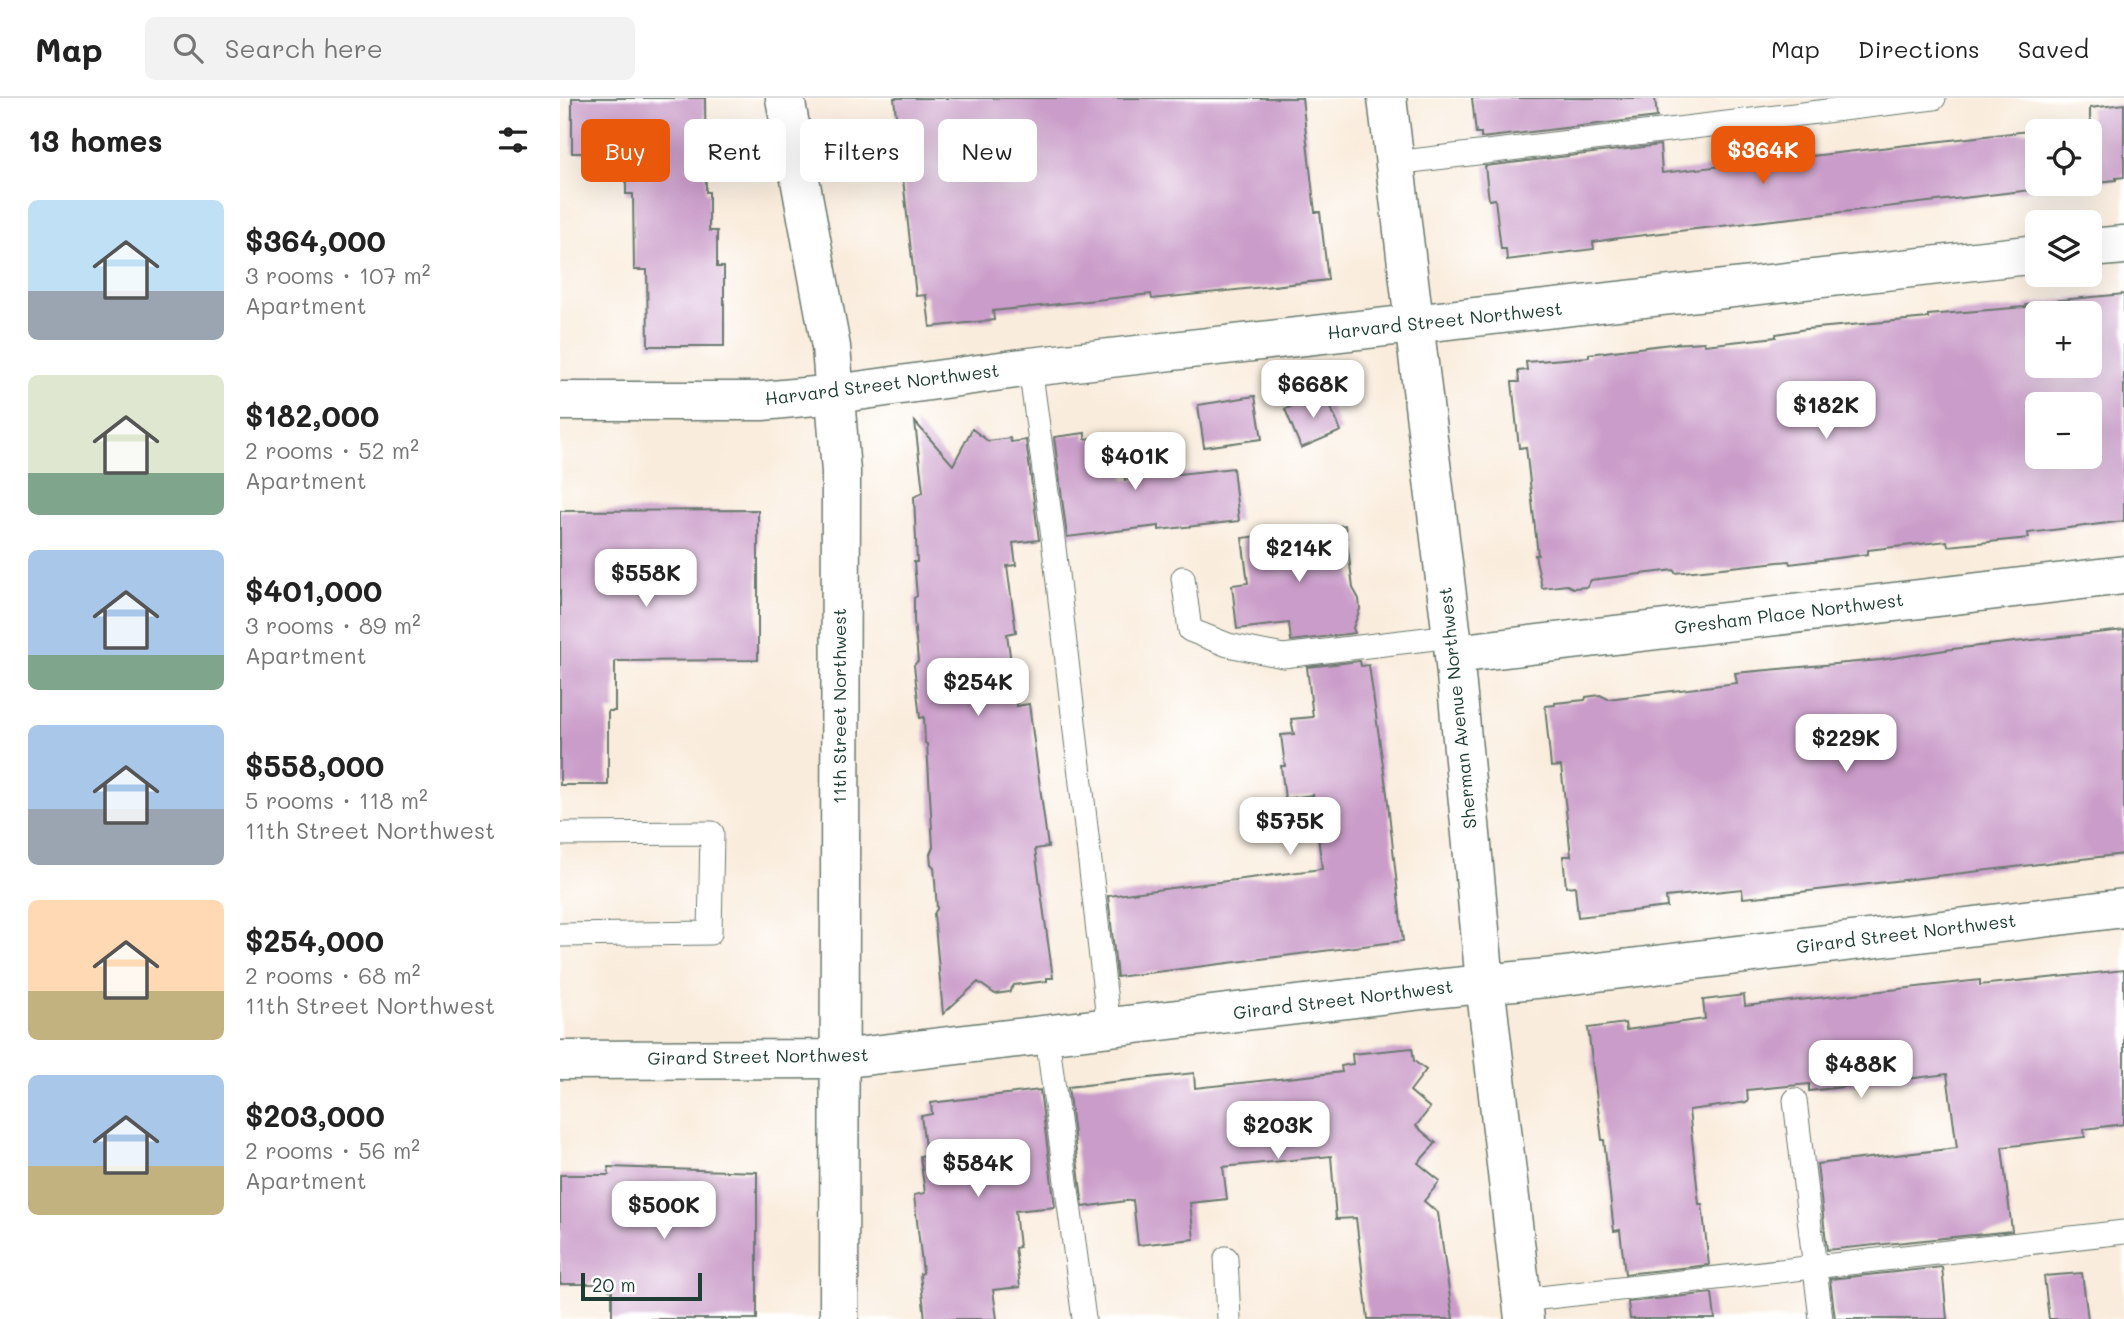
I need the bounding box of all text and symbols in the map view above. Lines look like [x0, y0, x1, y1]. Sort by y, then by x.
search box [145, 17, 635, 80]
text: Map [35, 27, 103, 70]
icon: search [169, 29, 207, 67]
text: Search here [225, 31, 383, 65]
text: Map [1771, 33, 1820, 64]
text: Directions [1858, 33, 1980, 64]
text: Saved [2018, 33, 2089, 64]
chip: Buy [581, 119, 670, 182]
chip: Rent [684, 119, 786, 182]
chip: Filters [800, 119, 924, 182]
chip: New [938, 119, 1037, 182]
map controls [2025, 119, 2102, 469]
button: locate [2025, 119, 2102, 196]
text: 13 homes [28, 120, 163, 160]
icon: filters [494, 121, 532, 159]
pin: $364K [1714, 126, 1812, 186]
text: $364K [1727, 134, 1799, 164]
button: layers [2025, 210, 2102, 287]
text: $364,000 [245, 220, 386, 260]
icon: home [84, 228, 168, 312]
text: 3 rooms · 107 m² [245, 260, 431, 290]
text: Apartment [245, 290, 367, 320]
street label: Harvard Street Northwest [1326, 296, 1563, 344]
button: + [2025, 301, 2102, 378]
street label: Harvard Street Northwest [763, 358, 1000, 410]
pin: $668K [1264, 360, 1362, 420]
text: $668K [1277, 368, 1349, 398]
pin: $182K [1777, 382, 1875, 441]
text: $182K [1793, 389, 1859, 419]
button: − [2025, 392, 2102, 469]
text: $182,000 [245, 395, 379, 435]
icon: home [84, 403, 168, 487]
pin: $401K [1086, 432, 1184, 492]
text: 2 rooms · 52 m² [245, 435, 419, 465]
text: $401K [1101, 440, 1169, 470]
text: Apartment [245, 465, 367, 495]
pin: $214K [1250, 524, 1348, 584]
text: $214K [1266, 532, 1332, 562]
pin: $558K [597, 550, 695, 609]
text: $558K [611, 557, 681, 587]
text: $401,000 [245, 570, 382, 610]
icon: home [84, 578, 168, 662]
street label: Sherman Avenue Northwest [1432, 586, 1482, 830]
street label: Gresham Place Northwest [1673, 587, 1905, 639]
street label: 11th Street Northwest [827, 608, 851, 804]
text: 3 rooms · 89 m² [245, 610, 421, 640]
text: Apartment [245, 640, 367, 670]
pin: $254K [929, 658, 1027, 718]
text: $254K [943, 666, 1013, 696]
pin: $229K [1797, 714, 1895, 774]
text: $229K [1812, 722, 1880, 752]
text: $558,000 [245, 745, 384, 785]
icon: home [84, 753, 168, 837]
text: 5 rooms · 118 m² [245, 785, 428, 815]
pin: $575K [1241, 798, 1339, 857]
text: $575K [1255, 805, 1325, 835]
text: 11th Street Northwest [245, 815, 495, 845]
street label: Girard Street Northwest [1795, 908, 2017, 958]
text: $254,000 [245, 920, 384, 960]
icon: home [84, 928, 168, 1012]
text: 2 rooms · 68 m² [245, 960, 420, 990]
street label: Girard Street Northwest [1232, 974, 1454, 1024]
text: 11th Street Northwest [245, 990, 495, 1020]
pin: $488K [1812, 1040, 1910, 1100]
street label: Girard Street Northwest [647, 1042, 869, 1070]
text: $488K [1825, 1048, 1897, 1078]
text: $203,000 [245, 1095, 385, 1135]
pin: $203K [1229, 1102, 1327, 1161]
icon: home [84, 1103, 168, 1187]
text: $203K [1243, 1109, 1313, 1139]
text: 2 rooms · 56 m² [245, 1135, 420, 1165]
pin: $584K [929, 1140, 1027, 1199]
text: $584K [942, 1147, 1014, 1177]
text: Apartment [245, 1165, 367, 1195]
pin: $500K [615, 1182, 713, 1241]
text: $500K [628, 1189, 700, 1219]
scale bar [581, 1270, 702, 1302]
text: 20 m [592, 1272, 636, 1297]

